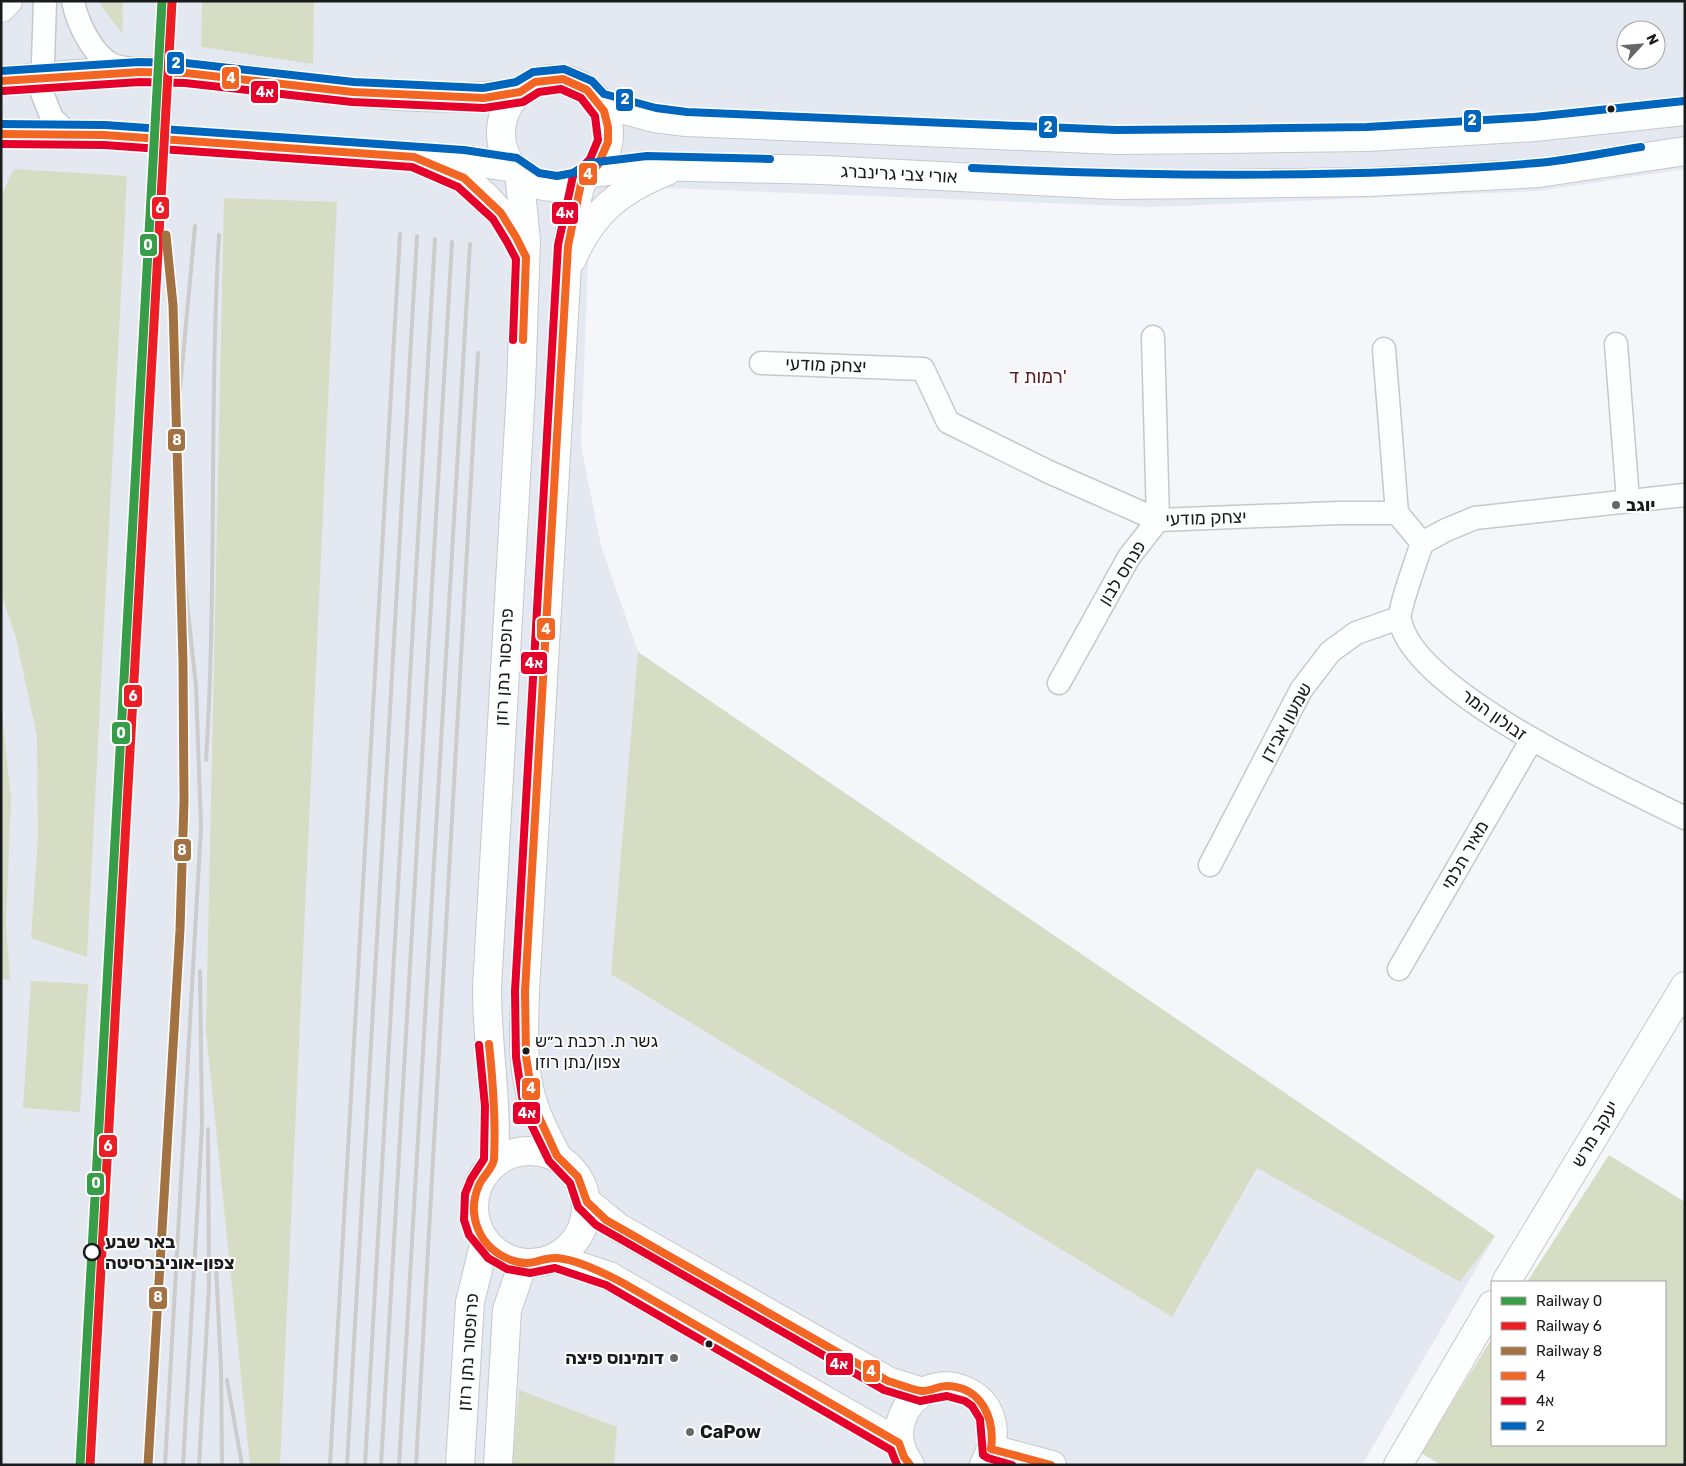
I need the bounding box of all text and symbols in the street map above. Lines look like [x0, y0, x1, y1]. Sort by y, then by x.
north arrow [1616, 20, 1666, 70]
text: N [1642, 31, 1662, 48]
line badge: 2 [166, 51, 185, 75]
text: 2 [171, 55, 181, 72]
line badge: 4 [221, 66, 240, 90]
text: 4 [226, 70, 236, 87]
line badge: 4א [250, 80, 279, 104]
text: 4א [256, 84, 274, 101]
line badge: 2 [615, 88, 634, 112]
text: 2 [620, 91, 630, 108]
unlabelled marker [1606, 104, 1616, 114]
line badge: 2 [1463, 109, 1482, 133]
text: 2 [1467, 112, 1477, 129]
line badge: 2 [1038, 115, 1058, 139]
text: 2 [1043, 119, 1053, 136]
street label: אורי צבי גרינברג [840, 160, 958, 188]
line badge: 4 [578, 162, 598, 186]
text: 4 [583, 166, 593, 183]
line badge: 6 [151, 196, 170, 220]
text: 6 [155, 200, 165, 217]
line badge: 4א [551, 201, 579, 225]
text: 4א [556, 205, 574, 222]
line badge: 0 [139, 233, 158, 257]
text: 0 [143, 237, 153, 254]
street label: יצחק מודעי [785, 353, 867, 377]
district label: רמות ד' [1009, 365, 1067, 388]
line badge: 8 [167, 428, 186, 452]
text: 8 [172, 432, 182, 449]
place label: יוגב [1626, 494, 1655, 516]
marker: יוגב [1610, 499, 1622, 511]
street label: יצחק מודעי [1165, 506, 1247, 530]
street label: פנחס לבון [1094, 537, 1150, 609]
street label: פרופסור נתן רוזן [490, 608, 518, 726]
line badge: 4 [536, 617, 556, 641]
text: 4 [541, 621, 551, 638]
line badge: 4א [520, 651, 548, 675]
text: 4א [525, 655, 543, 672]
street label: שמעון אבידן [1255, 679, 1317, 765]
line badge: 6 [123, 684, 143, 708]
street label: זבולון המר [1457, 684, 1531, 746]
text: 6 [128, 688, 138, 705]
line badge: 0 [111, 721, 131, 745]
text: 0 [116, 725, 126, 742]
street label: מאיר תלמי [1436, 817, 1494, 893]
line badge: 8 [173, 838, 192, 862]
text: 8 [177, 842, 187, 859]
place label: גשר ת. רכבת ב״ש צפון/נתן רוזן [535, 1031, 658, 1072]
marker: גשר ת. רכבת ב״ש צפון/נתן רוזן [521, 1046, 531, 1056]
line badge: 4 [521, 1077, 541, 1101]
text: 4 [526, 1080, 536, 1097]
street label: יעקב מרש [1567, 1097, 1623, 1171]
line badge: 4א [512, 1101, 541, 1125]
text: 4א [518, 1105, 536, 1122]
line badge: 6 [98, 1134, 118, 1158]
text: 6 [103, 1138, 113, 1155]
line badge: 0 [86, 1172, 105, 1196]
text: 0 [91, 1175, 101, 1192]
place label: באר שבע צפון-אוניברסיטה [105, 1231, 234, 1274]
marker: באר שבע צפון-אוניברסיטה [83, 1243, 101, 1261]
legend [1491, 1281, 1666, 1446]
line badge: 8 [148, 1286, 168, 1310]
text: 8 [153, 1289, 163, 1306]
street label: פרופסור נתן רוזן [453, 1292, 483, 1412]
text: Railway 0 [1536, 1292, 1602, 1310]
text: Railway 6 [1536, 1317, 1602, 1335]
unlabelled marker [704, 1339, 714, 1349]
text: Railway 8 [1536, 1342, 1602, 1360]
place label: דומינוס פיצה [565, 1347, 664, 1369]
marker: דומינוס פיצה [668, 1352, 680, 1364]
line badge: 4א [825, 1352, 854, 1376]
text: 4א [830, 1356, 848, 1373]
line badge: 4 [862, 1359, 881, 1383]
text: 4 [866, 1363, 876, 1380]
text: 4 [1536, 1367, 1545, 1385]
text: 4א [1536, 1392, 1554, 1410]
text: 2 [1536, 1417, 1545, 1435]
place label: CaPow [700, 1421, 761, 1443]
marker: CaPow [684, 1426, 696, 1438]

